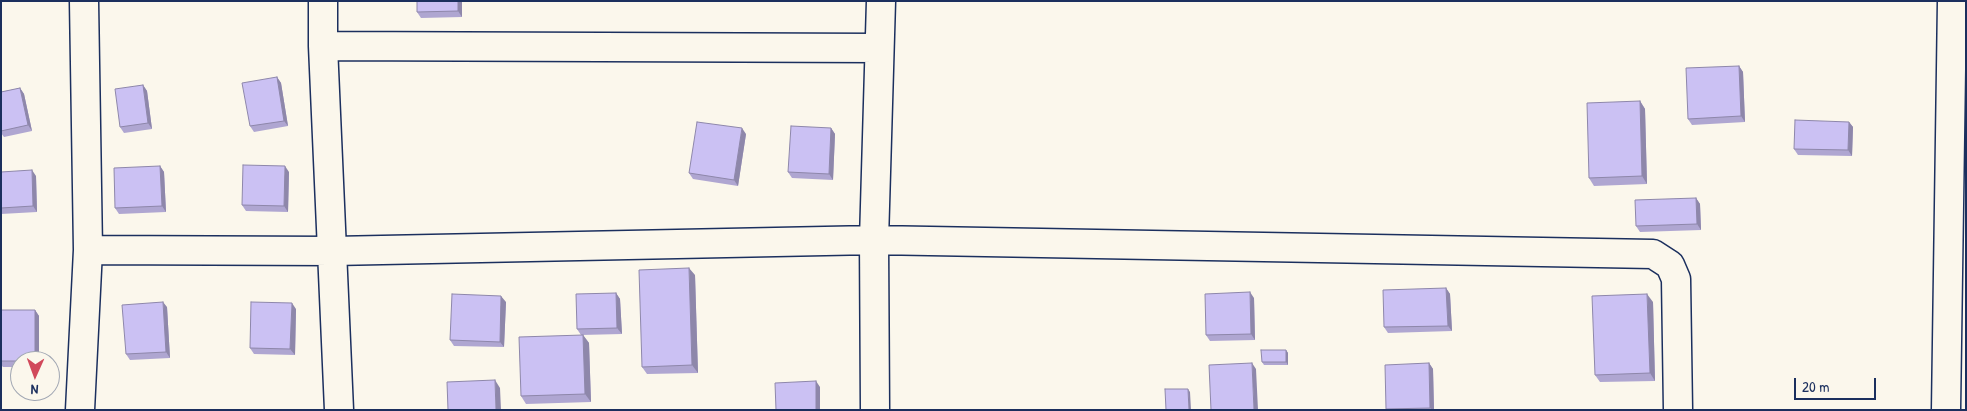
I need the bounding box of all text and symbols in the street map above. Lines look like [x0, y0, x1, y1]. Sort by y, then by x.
north arrow [10, 351, 60, 401]
scale bar [1797, 368, 1880, 400]
text: 20 m [1802, 376, 1829, 397]
text: N [30, 381, 39, 400]

